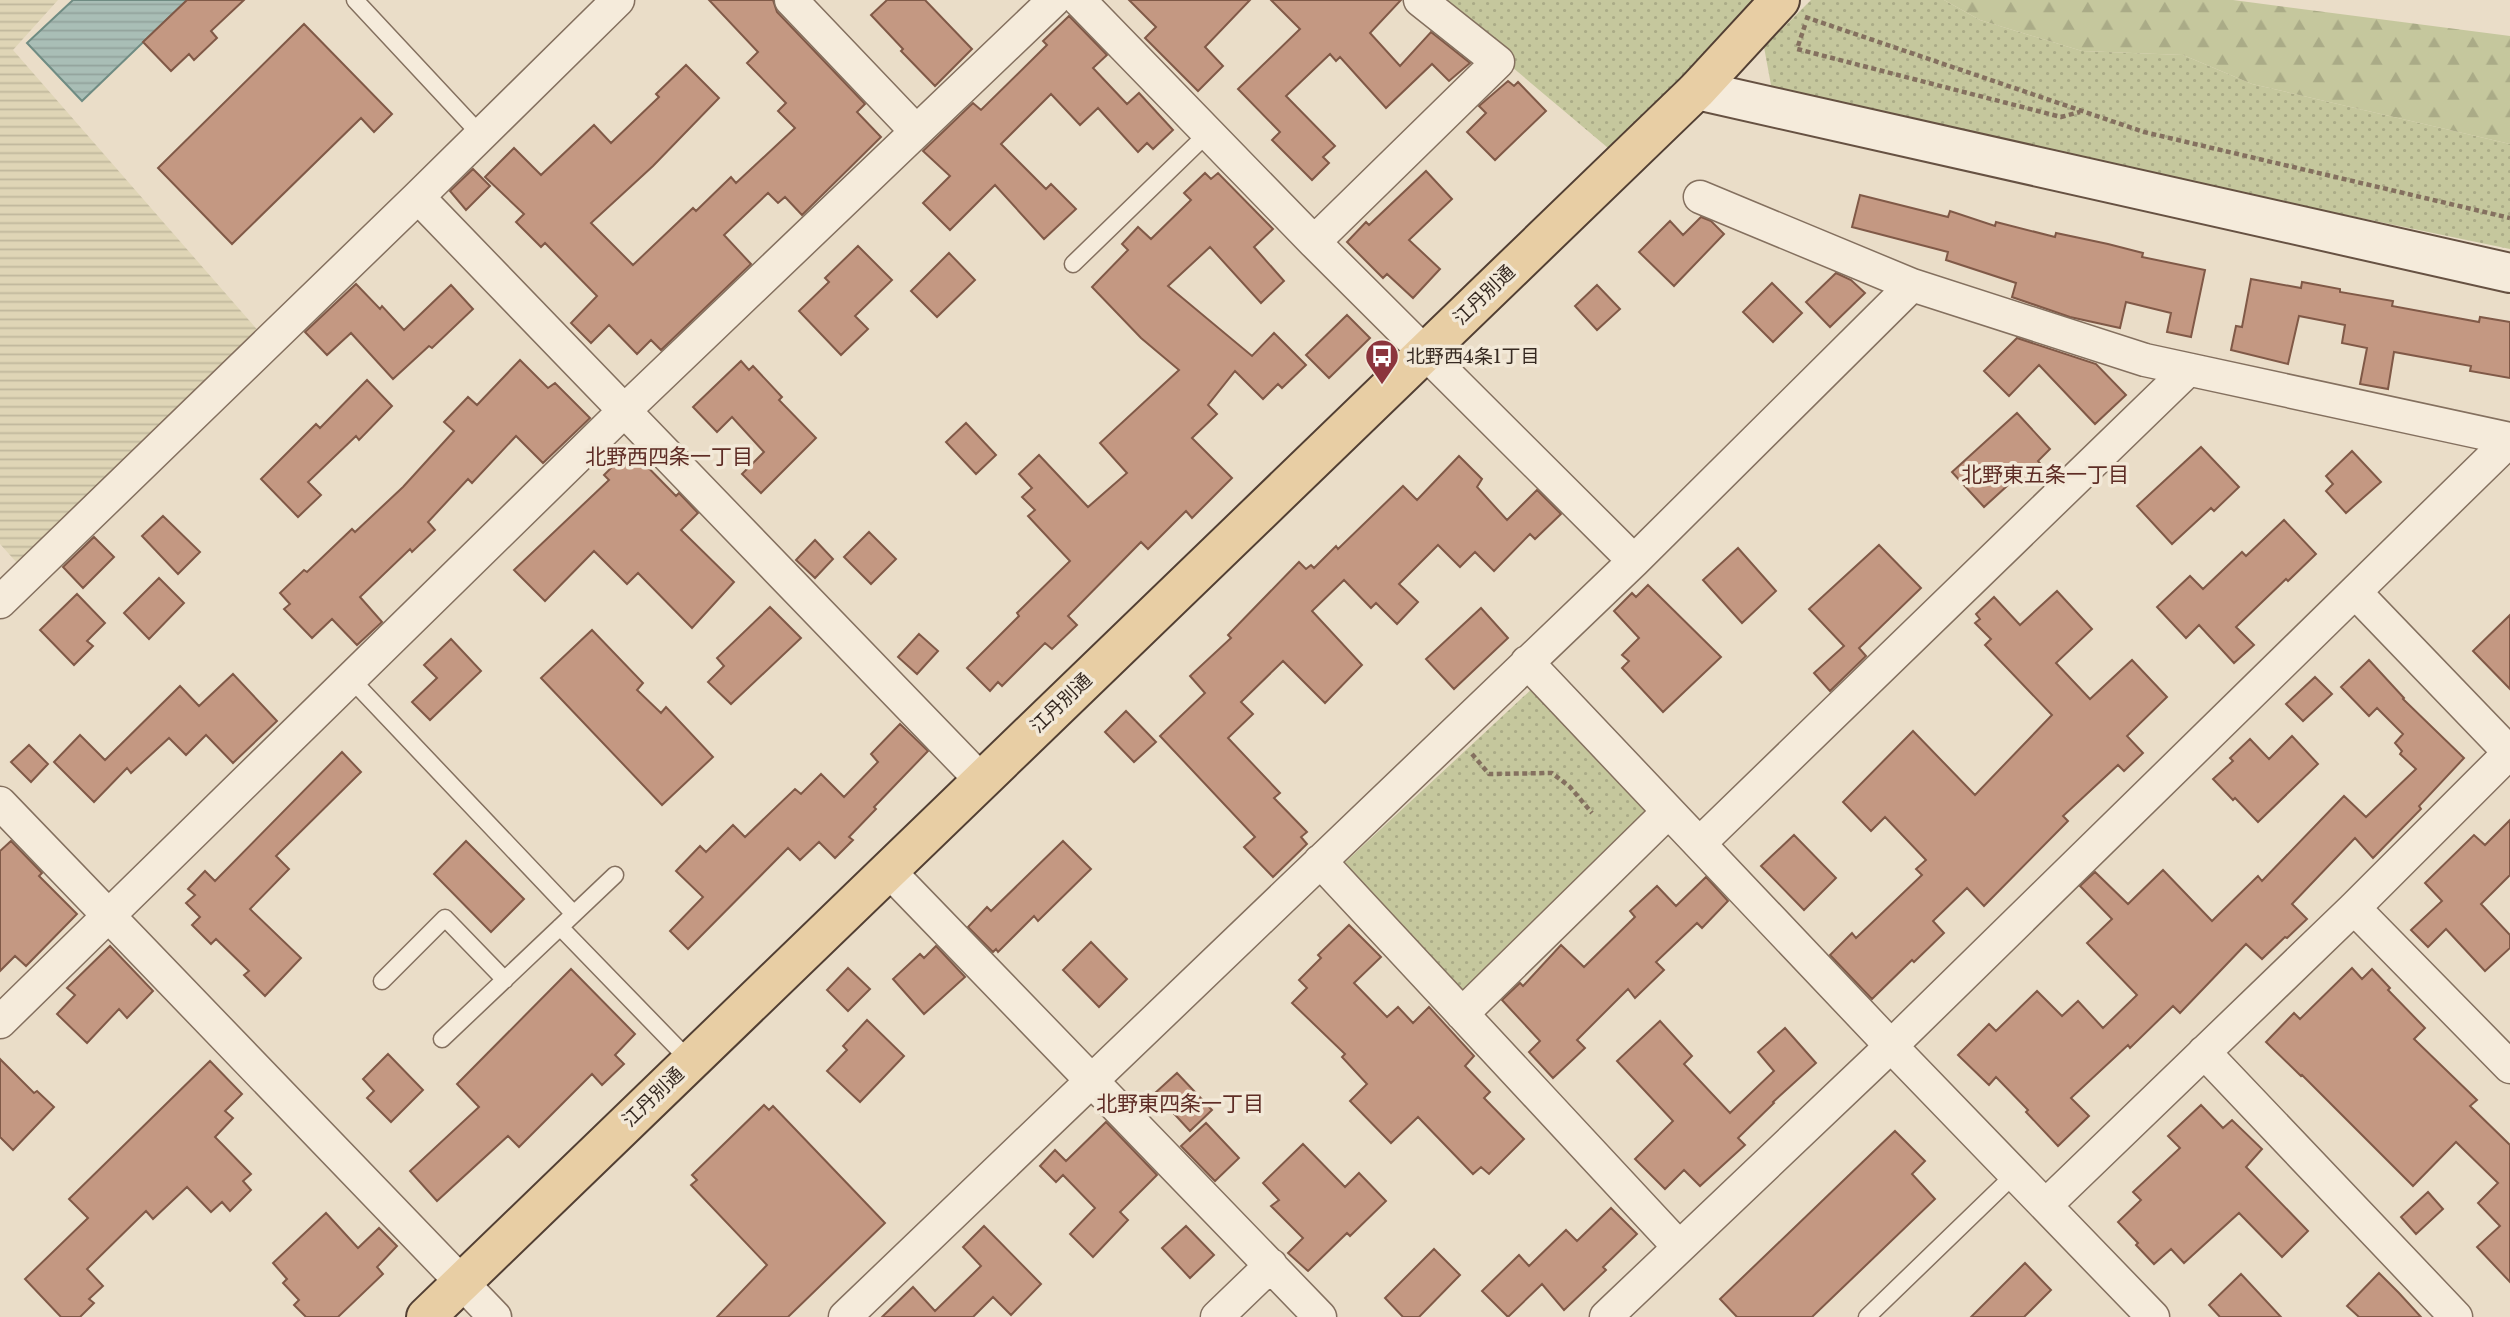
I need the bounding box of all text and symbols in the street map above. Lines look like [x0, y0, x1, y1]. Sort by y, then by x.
street label: 江丹別通 [1449, 260, 1519, 330]
bus stop icon: 北野西4条1丁目 [1363, 337, 1401, 386]
place label: 北野西4条1丁目 [1406, 345, 1540, 368]
district label: 北野西四条一丁目 [585, 444, 753, 470]
district label: 北野東五条一丁目 [1961, 462, 2129, 488]
street label: 江丹別通 [1026, 668, 1096, 738]
street label: 江丹別通 [618, 1062, 688, 1132]
district label: 北野東四条一丁目 [1096, 1091, 1264, 1117]

